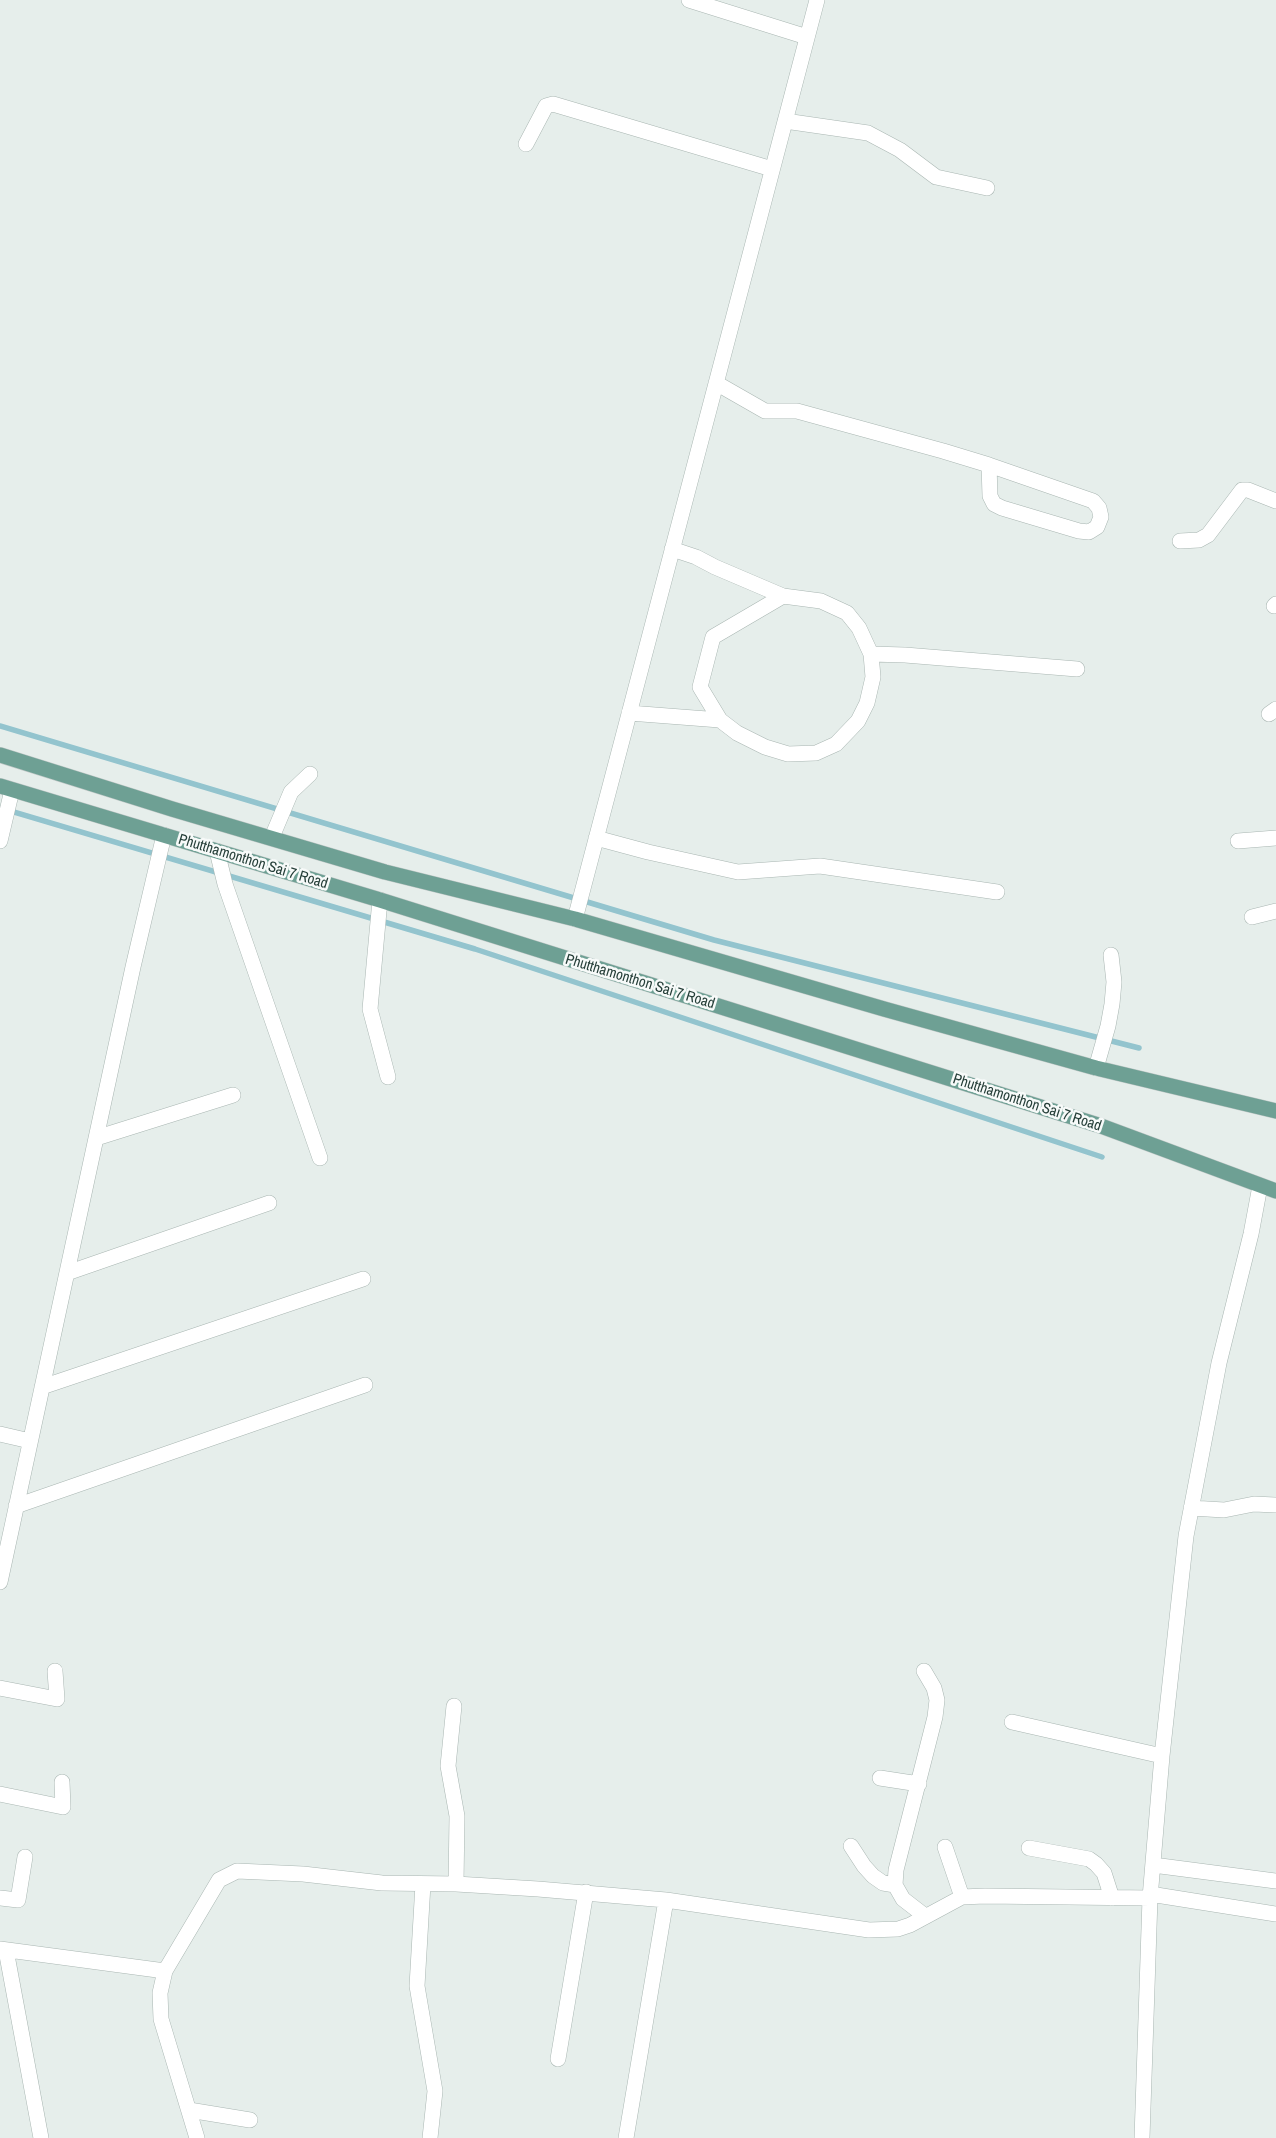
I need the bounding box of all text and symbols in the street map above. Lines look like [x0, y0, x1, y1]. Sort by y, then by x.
street label: Phutthamonthon Sai 7 Road [176, 831, 330, 893]
street label: Phutthamonthon Sai 7 Road [563, 951, 717, 1013]
street label: Phutthamonthon Sai 7 Road [950, 1070, 1104, 1136]

